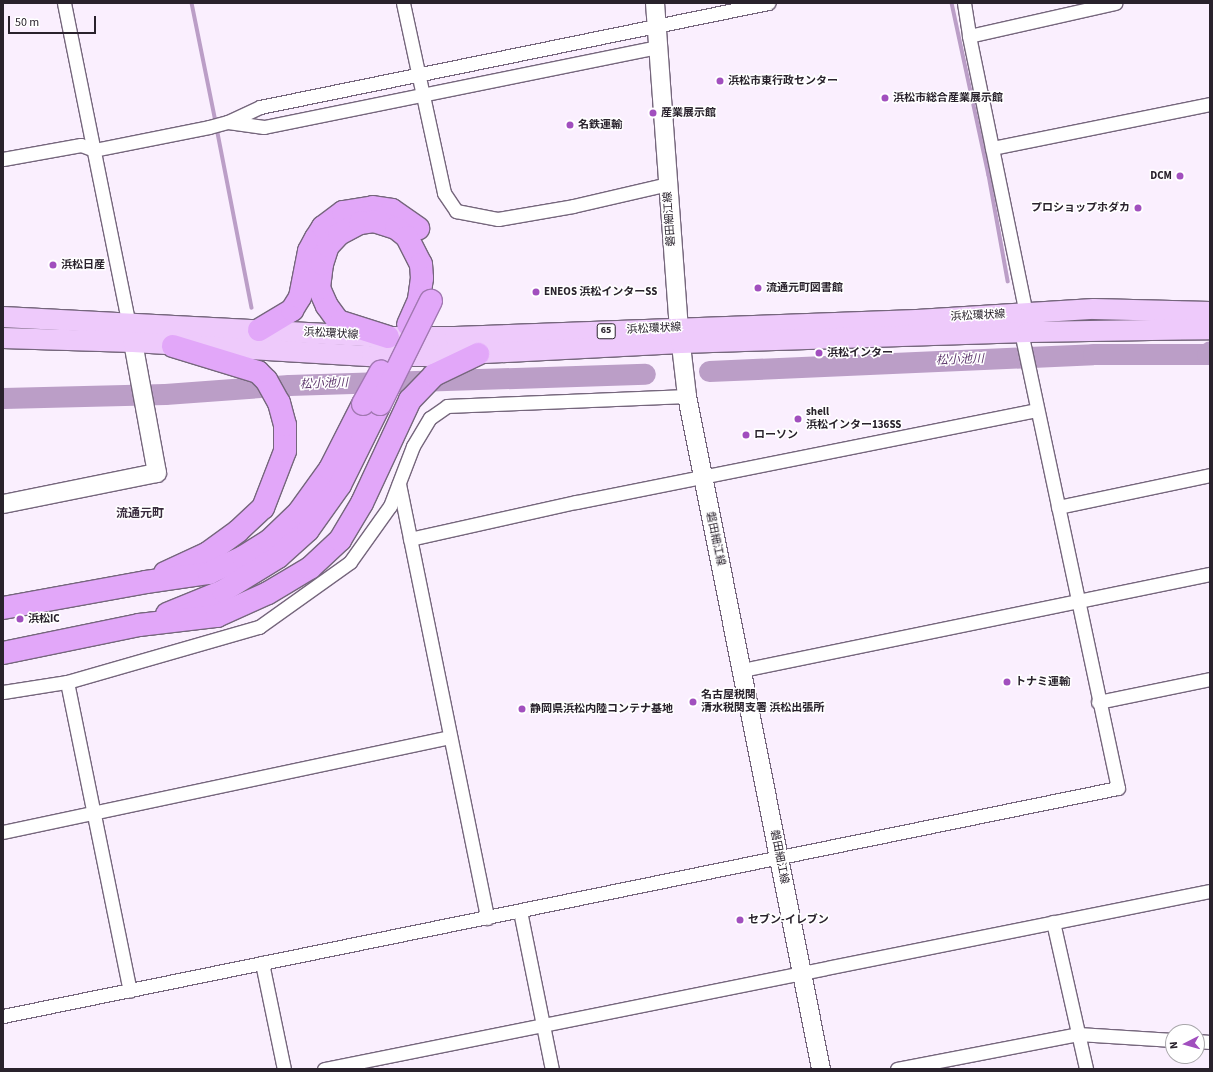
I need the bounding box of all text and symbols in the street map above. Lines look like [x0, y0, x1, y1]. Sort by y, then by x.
scale bar [10, 8, 98, 34]
text: 50 m [15, 14, 39, 31]
place label: 浜松市東行政センター [728, 74, 838, 88]
marker: 浜松市東行政センター [715, 76, 725, 86]
place label: 浜松市総合産業展示館 [893, 91, 1003, 105]
marker: 浜松市総合産業展示館 [880, 93, 890, 103]
place label: 産業展示館 [661, 106, 716, 120]
marker: 産業展示館 [648, 108, 658, 118]
place label: 名鉄運輸 [578, 118, 622, 132]
marker: 名鉄運輸 [565, 120, 575, 130]
place label: DCM [1150, 169, 1172, 183]
marker: DCM [1175, 171, 1185, 181]
street label: 磐田細江線 [661, 191, 679, 247]
place label: プロショップホダカ [1031, 201, 1130, 215]
marker: プロショップホダカ [1133, 203, 1143, 213]
place label: 浜松日産 [61, 258, 105, 272]
marker: 浜松日産 [48, 260, 58, 270]
place label: 流通元町図書館 [766, 281, 843, 295]
marker: 流通元町図書館 [753, 283, 763, 293]
place label: ENEOS 浜松インターSS [544, 285, 657, 299]
marker: ENEOS 浜松インターSS [531, 287, 541, 297]
street label: 浜松環状線 [950, 308, 1006, 324]
street label: 浜松環状線 [626, 321, 682, 337]
road number: 65 [596, 323, 616, 339]
street label: 浜松環状線 [303, 326, 359, 342]
place label: 浜松インター [827, 346, 893, 360]
marker: 浜松インター [814, 348, 824, 358]
water label: 松小池川 [936, 352, 984, 368]
water label: 松小池川 [300, 376, 348, 392]
place label: shell 浜松インター136SS [806, 406, 901, 432]
marker: shell 浜松インター136SS [793, 414, 803, 424]
place label: ローソン [754, 428, 798, 442]
marker: ローソン [741, 430, 751, 440]
district label: 流通元町 [116, 507, 164, 521]
street label: 磐田細江線 [703, 511, 727, 567]
place label: 浜松IC [28, 612, 60, 626]
marker: 浜松IC [15, 614, 25, 624]
place label: トナミ運輸 [1015, 675, 1070, 689]
marker: トナミ運輸 [1002, 677, 1012, 687]
place label: 名古屋税関 清水税関支署 浜松出張所 [701, 689, 824, 715]
marker: 名古屋税関 清水税関支署 浜松出張所 [688, 697, 698, 707]
place label: 静岡県浜松内陸コンテナ基地 [530, 702, 673, 716]
marker: 静岡県浜松内陸コンテナ基地 [517, 704, 527, 714]
street label: 磐田細江線 [767, 829, 791, 885]
place label: セブン-イレブン [748, 913, 829, 927]
marker: セブン-イレブン [735, 915, 745, 925]
north arrow [1165, 1024, 1205, 1064]
text: N [1166, 1041, 1181, 1050]

